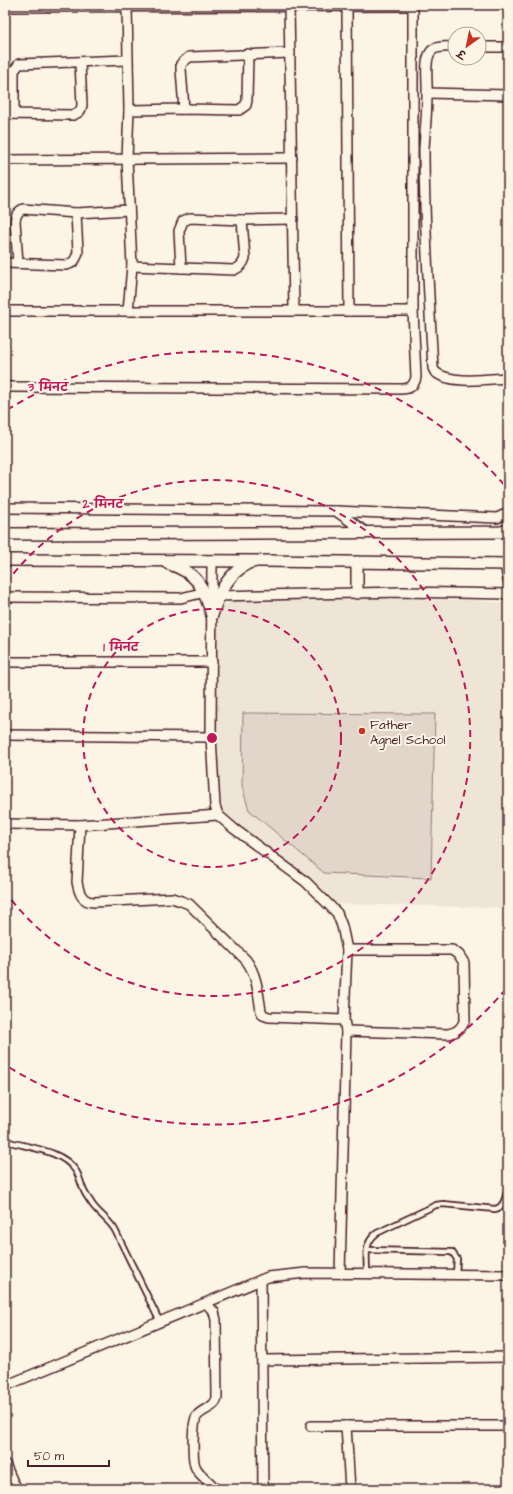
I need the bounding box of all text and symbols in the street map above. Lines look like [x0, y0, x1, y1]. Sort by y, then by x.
north arrow [447, 26, 487, 66]
text: उ [453, 45, 470, 63]
text: 3 मिनट [27, 378, 69, 396]
text: 2 मिनट [82, 495, 125, 513]
text: 1 मिनट [103, 638, 140, 656]
place label: Father Agnel School [370, 716, 446, 750]
marker: Father Agnel School [357, 726, 367, 736]
centre of rings [205, 731, 219, 745]
scale bar [28, 1442, 109, 1468]
text: 50 m [34, 1448, 65, 1465]

